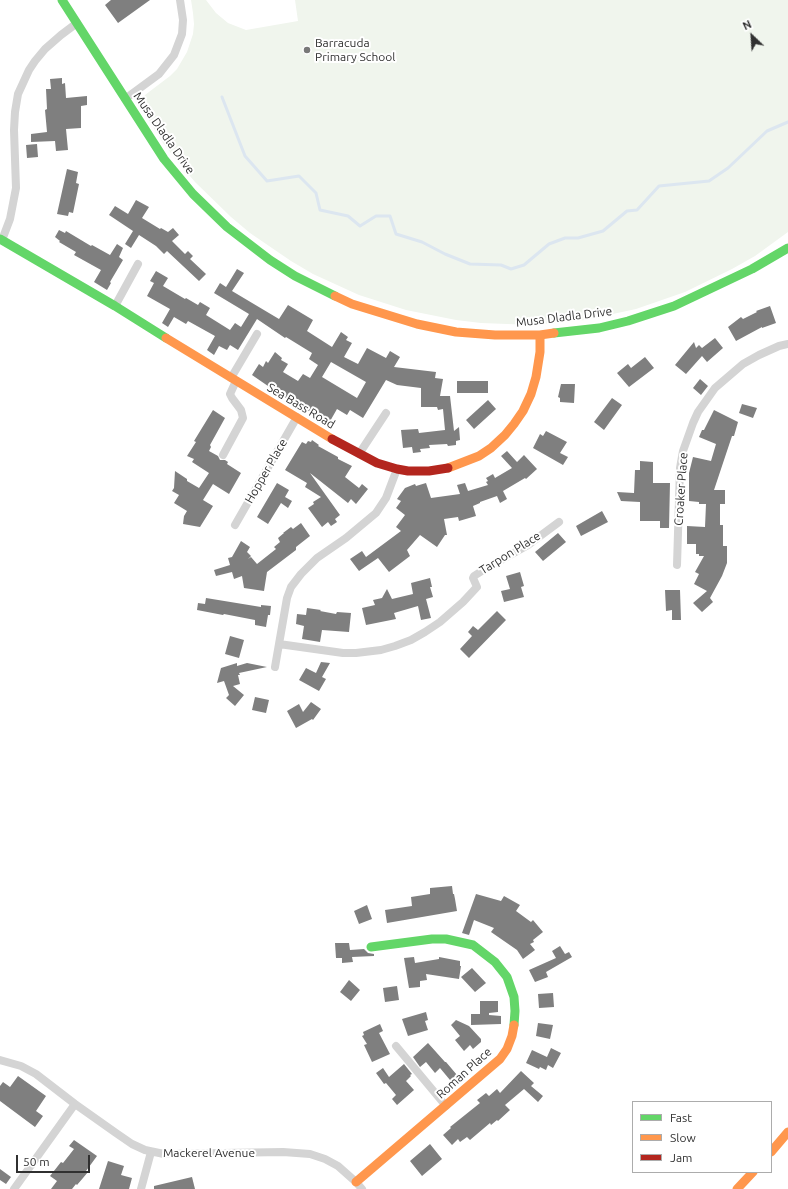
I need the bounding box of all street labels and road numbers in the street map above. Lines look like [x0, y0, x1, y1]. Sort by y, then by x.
street label: Musa Dladla Drive [130, 89, 198, 177]
street label: Musa Dladla Drive [515, 304, 613, 330]
street label: Sea Bass Road [265, 380, 337, 432]
street label: Hopper Place [242, 436, 290, 506]
street label: Croaker Place [671, 452, 691, 526]
street label: Tarpon Place [477, 529, 543, 577]
street label: Roman Place [433, 1044, 495, 1102]
street label: Mackerel Avenue [163, 1146, 255, 1160]

